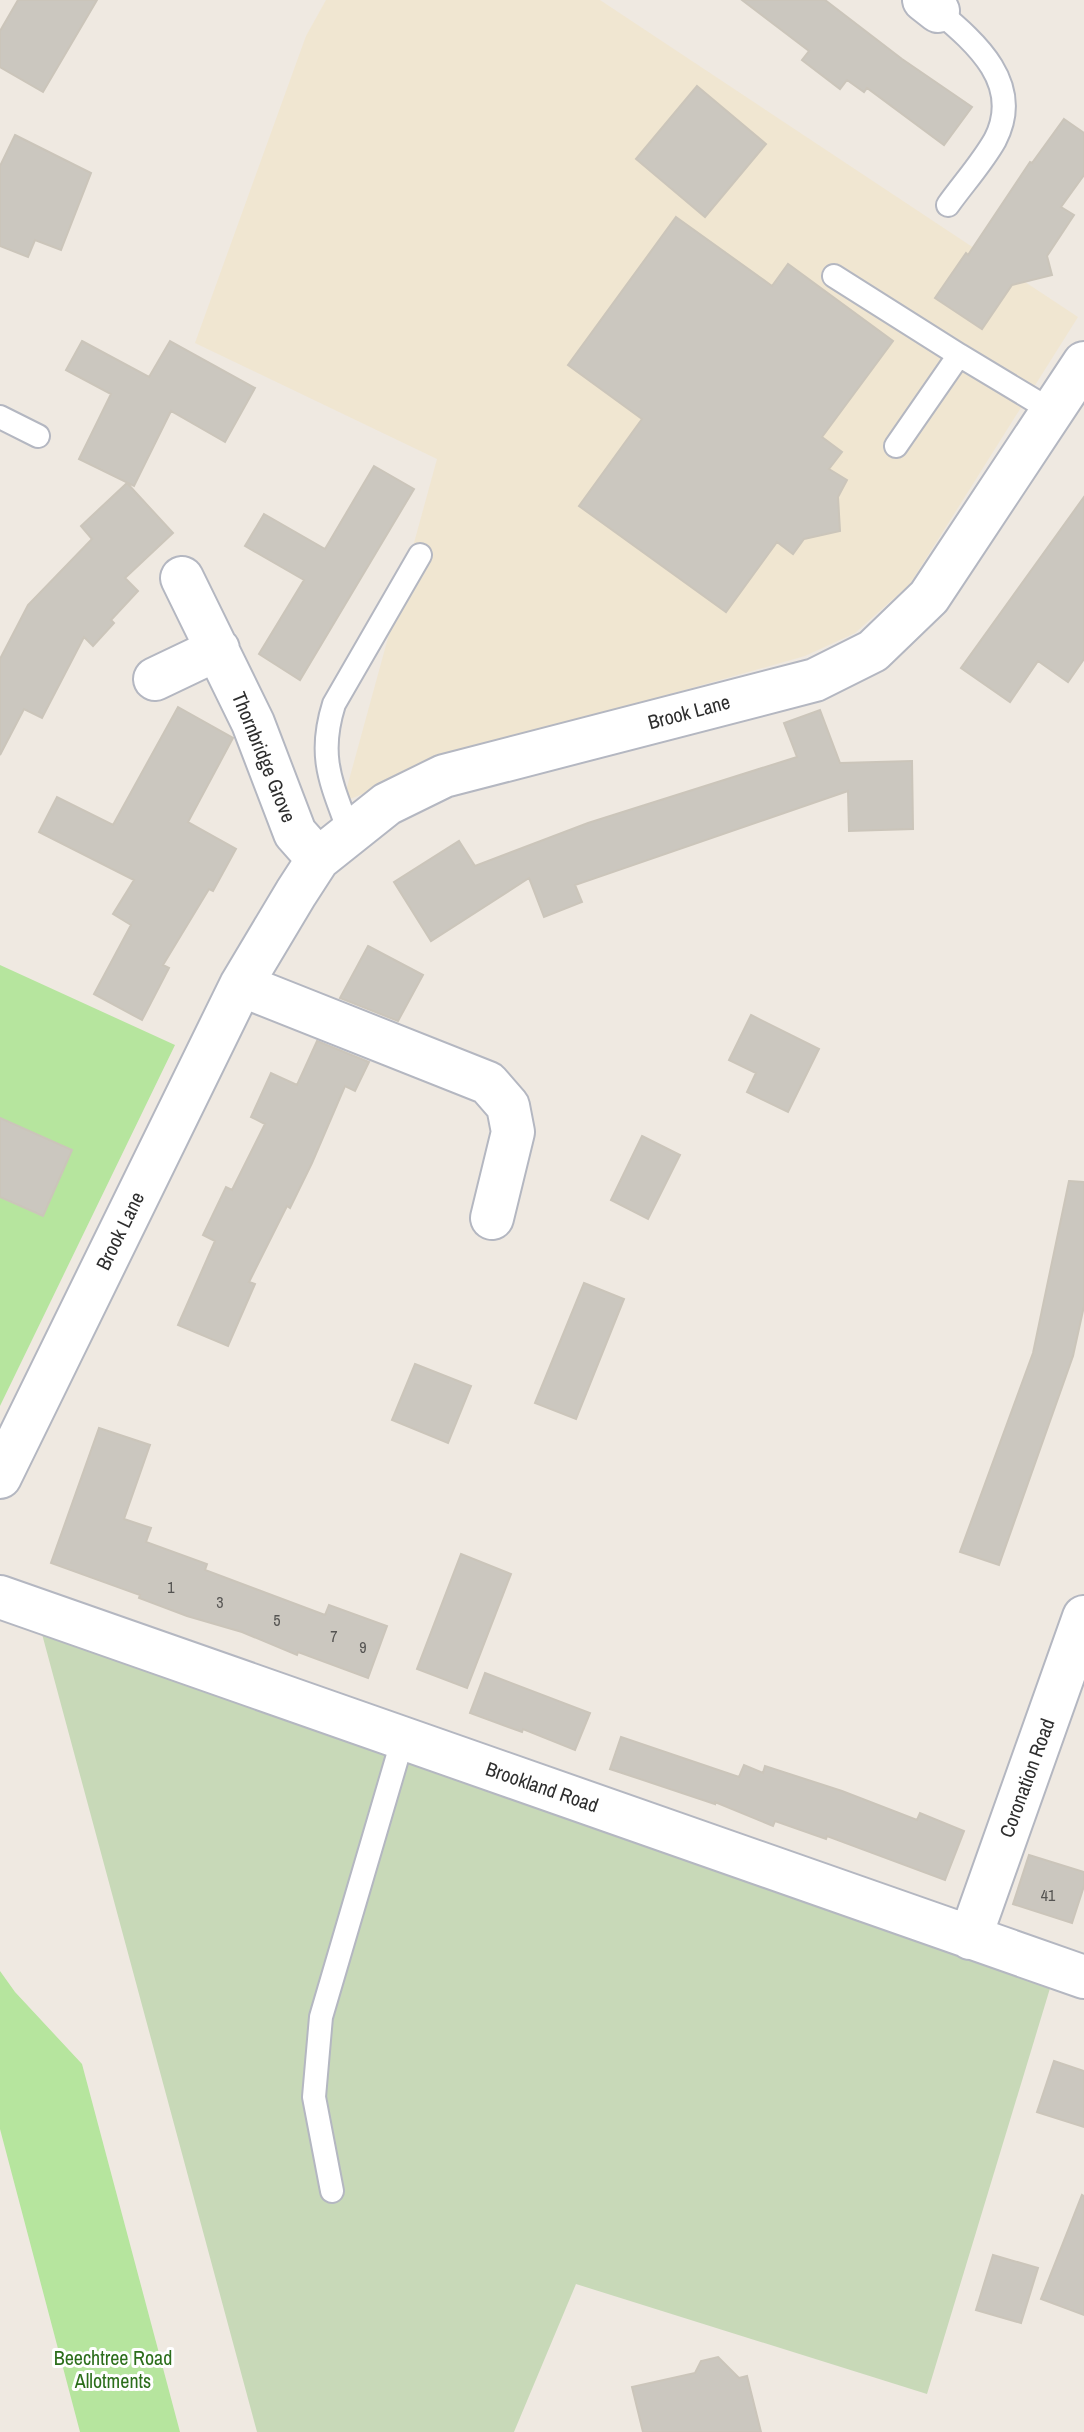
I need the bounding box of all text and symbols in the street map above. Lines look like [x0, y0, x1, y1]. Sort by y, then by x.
street label: Thornbridge Grove [226, 688, 303, 826]
street label: Brook Lane [645, 688, 733, 735]
street label: Brook Lane [89, 1187, 150, 1274]
house number: 1 [167, 1576, 175, 1598]
house number: 3 [216, 1591, 224, 1613]
house number: 5 [273, 1609, 281, 1631]
house number: 7 [330, 1625, 338, 1647]
house number: 9 [359, 1636, 367, 1658]
street label: Coronation Road [992, 1715, 1061, 1841]
street label: Brookland Road [482, 1755, 602, 1818]
house number: 41 [1041, 1884, 1056, 1906]
park label: Beechtree Road Allotments [54, 2344, 172, 2394]

